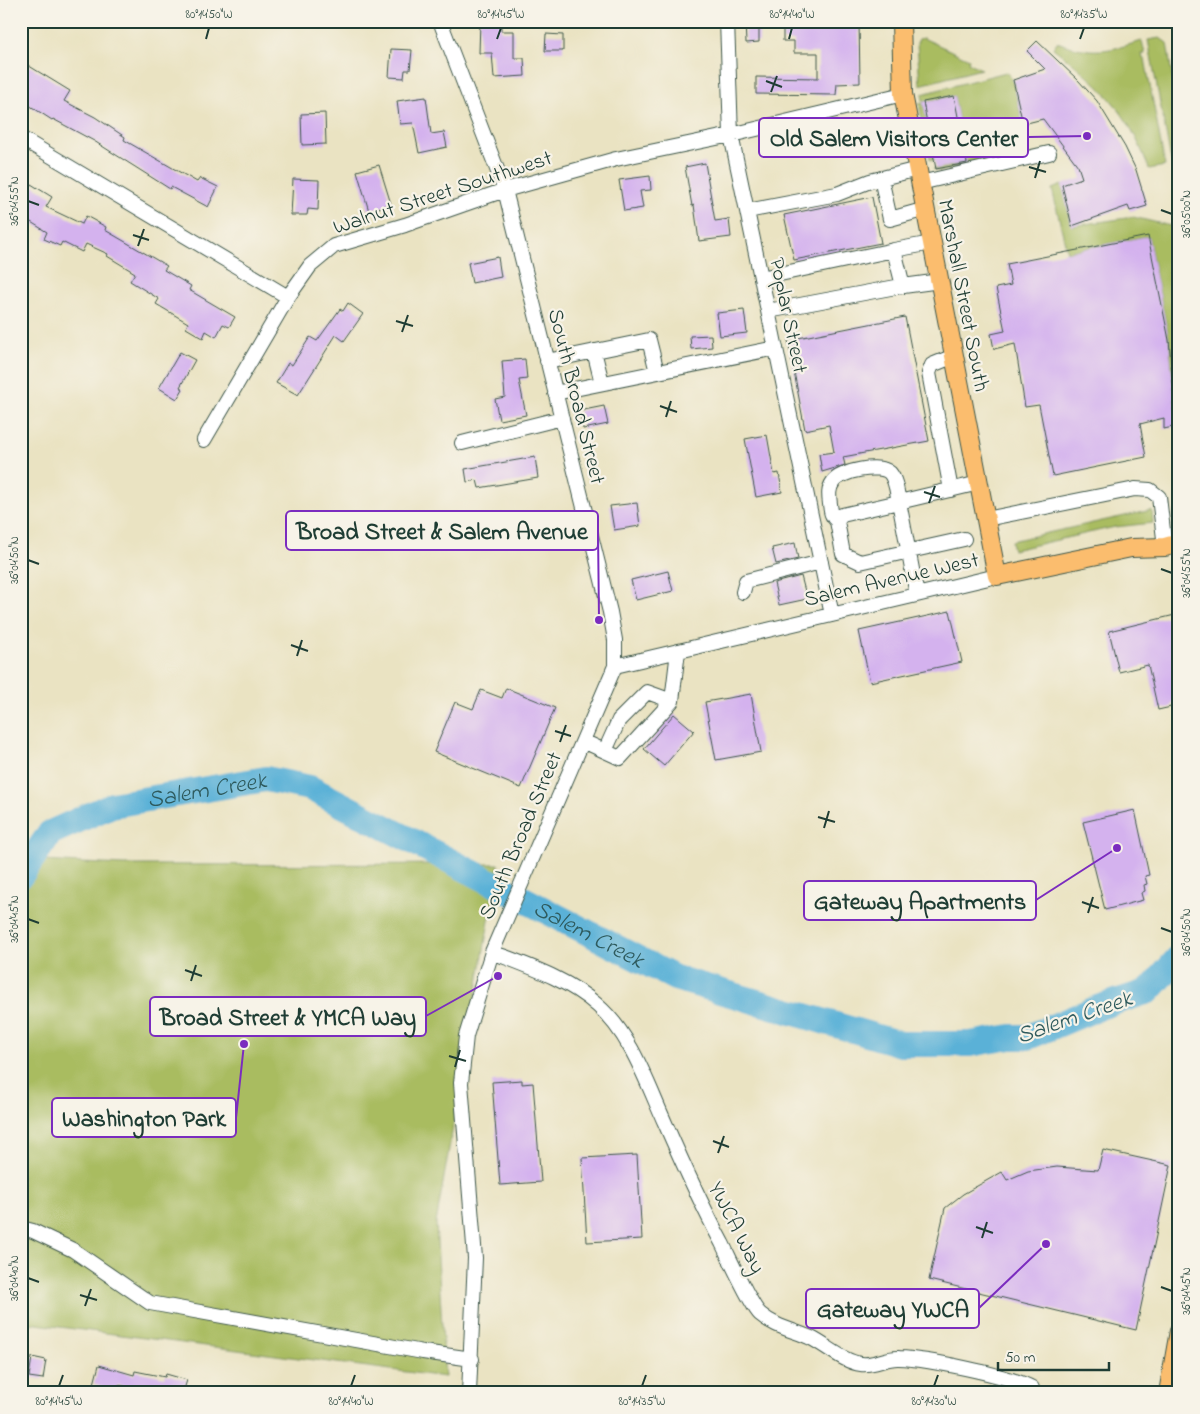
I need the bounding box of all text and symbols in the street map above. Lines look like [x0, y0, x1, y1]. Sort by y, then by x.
text: 80°14'50"W [185, 6, 233, 24]
text: 80°14'45"W [478, 6, 524, 24]
text: 80°14'40"W [769, 6, 815, 24]
text: 80°14'35"W [1061, 6, 1107, 24]
callout: Old Salem Visitors Center [759, 118, 1028, 157]
text: Old Salem Visitors Center [770, 123, 1019, 158]
street label: Walnut Street Southwest [329, 143, 557, 244]
text: 36°04'55"N [6, 176, 24, 226]
text: 36°05'00"N [1178, 190, 1196, 238]
street label: Marshall Street South [928, 197, 996, 395]
street label: Poplar Street [759, 255, 815, 377]
street label: South Broad Street [538, 306, 612, 488]
callout: Broad Street & Salem Avenue [286, 511, 598, 550]
text: Broad Street & Salem Avenue [295, 516, 589, 551]
text: 36°04'50"N [6, 536, 24, 584]
street label: Salem Avenue West [801, 545, 983, 617]
text: 36°04'55"N [1178, 548, 1196, 598]
street label: South Broad Street [472, 747, 572, 925]
water label: Salem Creek [145, 764, 271, 819]
callout: Gateway Apartments [804, 881, 1036, 920]
text: Gateway Apartments [814, 886, 1026, 922]
water label: Salem Creek [527, 892, 651, 980]
text: 36°04'45"N [6, 895, 24, 943]
text: 36°04'50"N [1178, 908, 1196, 956]
water label: Salem Creek [1012, 982, 1139, 1055]
callout: Broad Street & YMCA Way [150, 997, 426, 1036]
text: Broad Street & YMCA Way [159, 1002, 416, 1038]
callout: Washington Park [52, 1098, 236, 1137]
text: Washington Park [62, 1103, 226, 1139]
street label: YWCA Way [698, 1177, 772, 1280]
text: 36°04'40"N [6, 1255, 24, 1301]
text: 36°04'45"N [1178, 1267, 1196, 1315]
callout: Gateway YWCA [806, 1289, 979, 1328]
text: Gateway YWCA [817, 1294, 969, 1330]
scale bar [998, 1339, 1109, 1371]
text: 50 m [1005, 1347, 1036, 1369]
text: 80°14'45"W [36, 1393, 82, 1411]
text: 80°14'40"W [328, 1393, 374, 1411]
text: 80°14'35"W [619, 1393, 665, 1411]
text: 80°14'30"W [911, 1393, 957, 1411]

